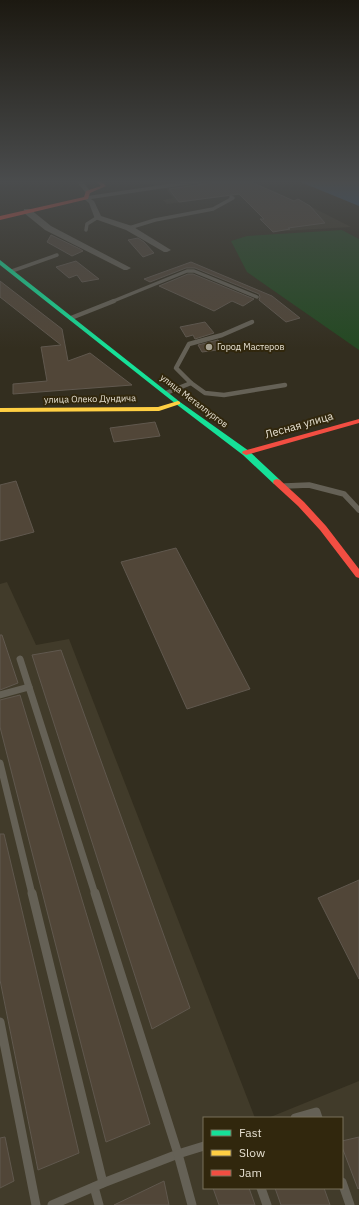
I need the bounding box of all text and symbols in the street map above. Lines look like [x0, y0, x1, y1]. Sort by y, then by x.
place label: Город Мастеров [217, 341, 284, 352]
marker: Город Мастеров [204, 342, 214, 352]
street label: улица Металлургов [158, 372, 230, 430]
street label: улица Олеко Дундича [44, 392, 136, 405]
street label: Лесная улица [263, 409, 335, 441]
legend [203, 1117, 343, 1189]
text: Fast [239, 1125, 262, 1140]
text: Slow [239, 1145, 265, 1160]
text: Jam [239, 1165, 262, 1180]

